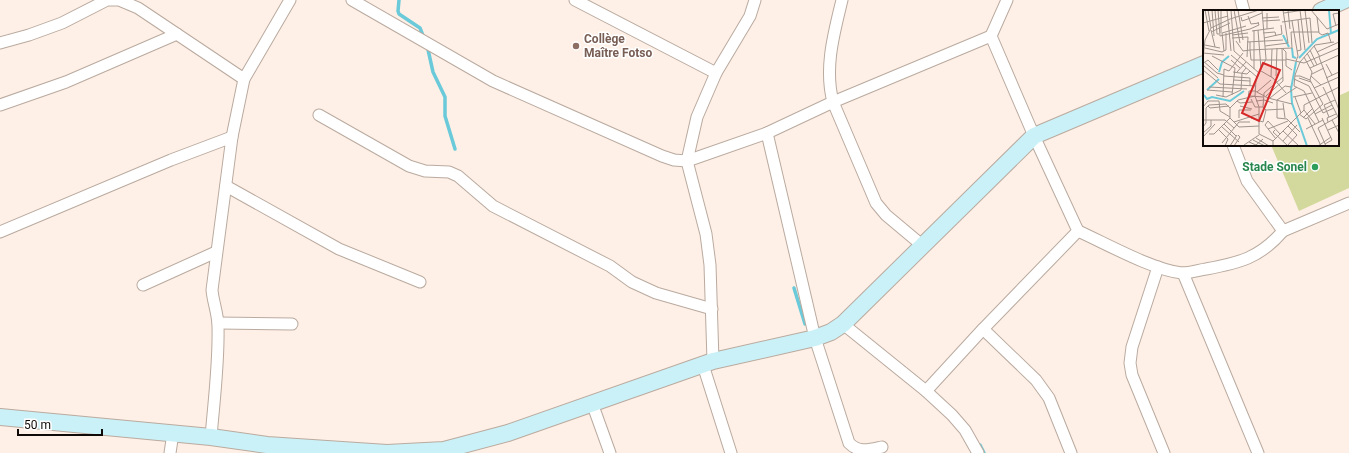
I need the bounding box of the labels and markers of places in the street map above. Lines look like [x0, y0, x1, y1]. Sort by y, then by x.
place label: Collège Maître Fotso [584, 32, 652, 60]
marker: Collège Maître Fotso [571, 41, 581, 51]
place label: Stade Sonel [1242, 160, 1307, 174]
marker: Stade Sonel [1310, 162, 1320, 172]

